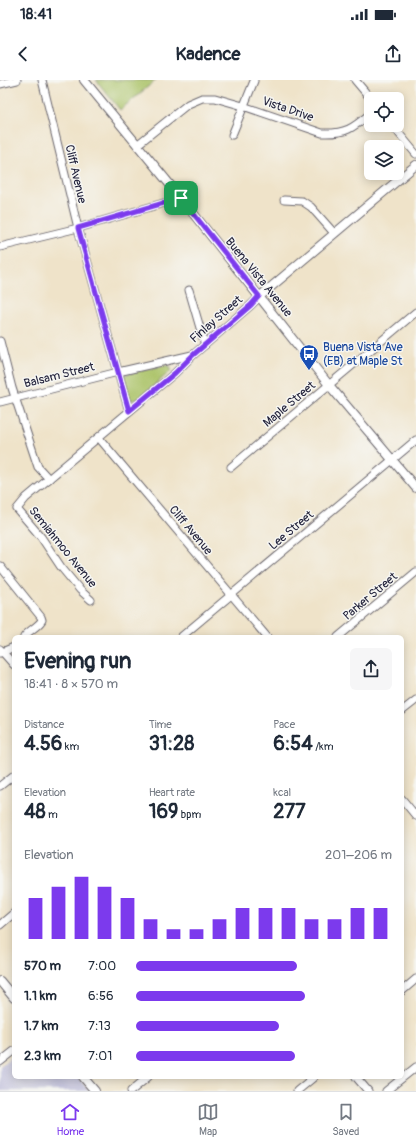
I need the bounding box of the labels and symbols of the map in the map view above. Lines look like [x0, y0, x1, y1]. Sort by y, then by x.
street label: Vista Drive [260, 94, 316, 125]
street label: Cliff Avenue [61, 143, 90, 205]
pin [164, 181, 198, 215]
street label: Buena Vista Avenue [222, 234, 295, 320]
street label: Finlay Street [187, 292, 246, 346]
place label: Buena Vista Ave (EB) at Maple St [323, 340, 403, 369]
bus stop icon: Buena Vista Ave (EB) at Maple St [298, 343, 320, 371]
street label: Balsam Street [22, 359, 96, 391]
street label: Maple Street [260, 378, 319, 431]
street label: Cliff Avenue [166, 503, 216, 558]
street label: Semiahmoo Avenue [25, 504, 100, 591]
street label: Lee Street [266, 507, 317, 553]
street label: Parker Street [340, 569, 401, 623]

